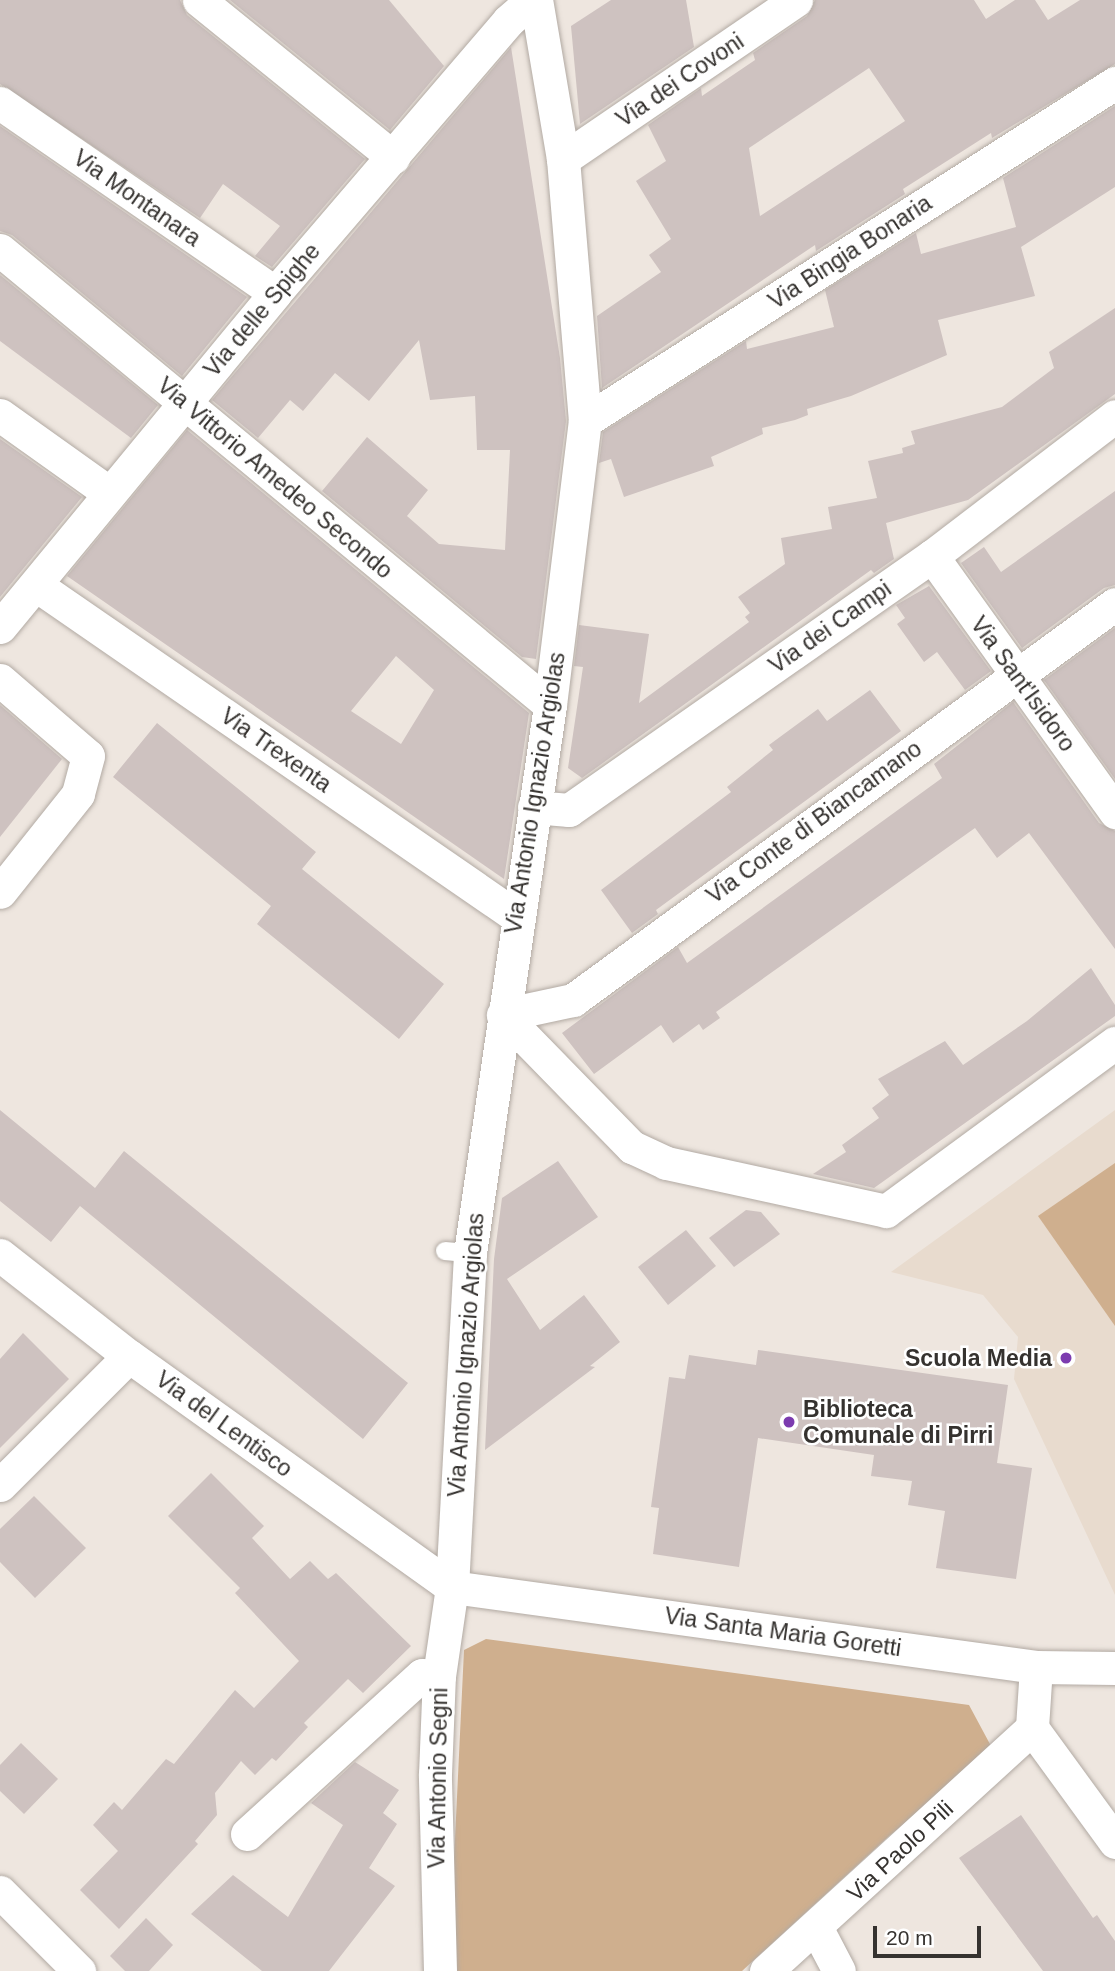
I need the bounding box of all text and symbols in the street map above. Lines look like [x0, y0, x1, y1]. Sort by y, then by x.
street label: Via dei Covoni [611, 27, 749, 133]
street label: Via Montanara [68, 144, 206, 252]
street label: Via Bingia Bonaria [763, 189, 937, 315]
street label: Via delle Spighe [198, 238, 326, 382]
street label: Via Vittorio Amedeo Secondo [151, 371, 399, 585]
street label: Via dei Campi [764, 575, 896, 679]
street label: Via Sant'Isidoro [965, 611, 1081, 757]
street label: Via Antonio Ignazio Argiolas [499, 649, 571, 937]
street label: Via Trexenta [215, 702, 337, 798]
street label: Via Conte di Biancamano [701, 735, 927, 909]
street label: Via Antonio Ignazio Argiolas [442, 1211, 490, 1499]
place label: Scuola Media [905, 1344, 1052, 1372]
marker: Scuola Media [1058, 1350, 1074, 1366]
street label: Via del Lentisco [150, 1365, 298, 1483]
place label: Biblioteca Comunale di Pirri [803, 1395, 993, 1449]
marker: Biblioteca Comunale di Pirri [781, 1414, 797, 1430]
street label: Via Santa Maria Goretti [663, 1602, 903, 1662]
street label: Via Antonio Segni [423, 1687, 453, 1869]
street label: Via Paolo Pili [841, 1795, 959, 1907]
scale bar [877, 1912, 986, 1956]
text: 20 m [886, 1926, 933, 1949]

